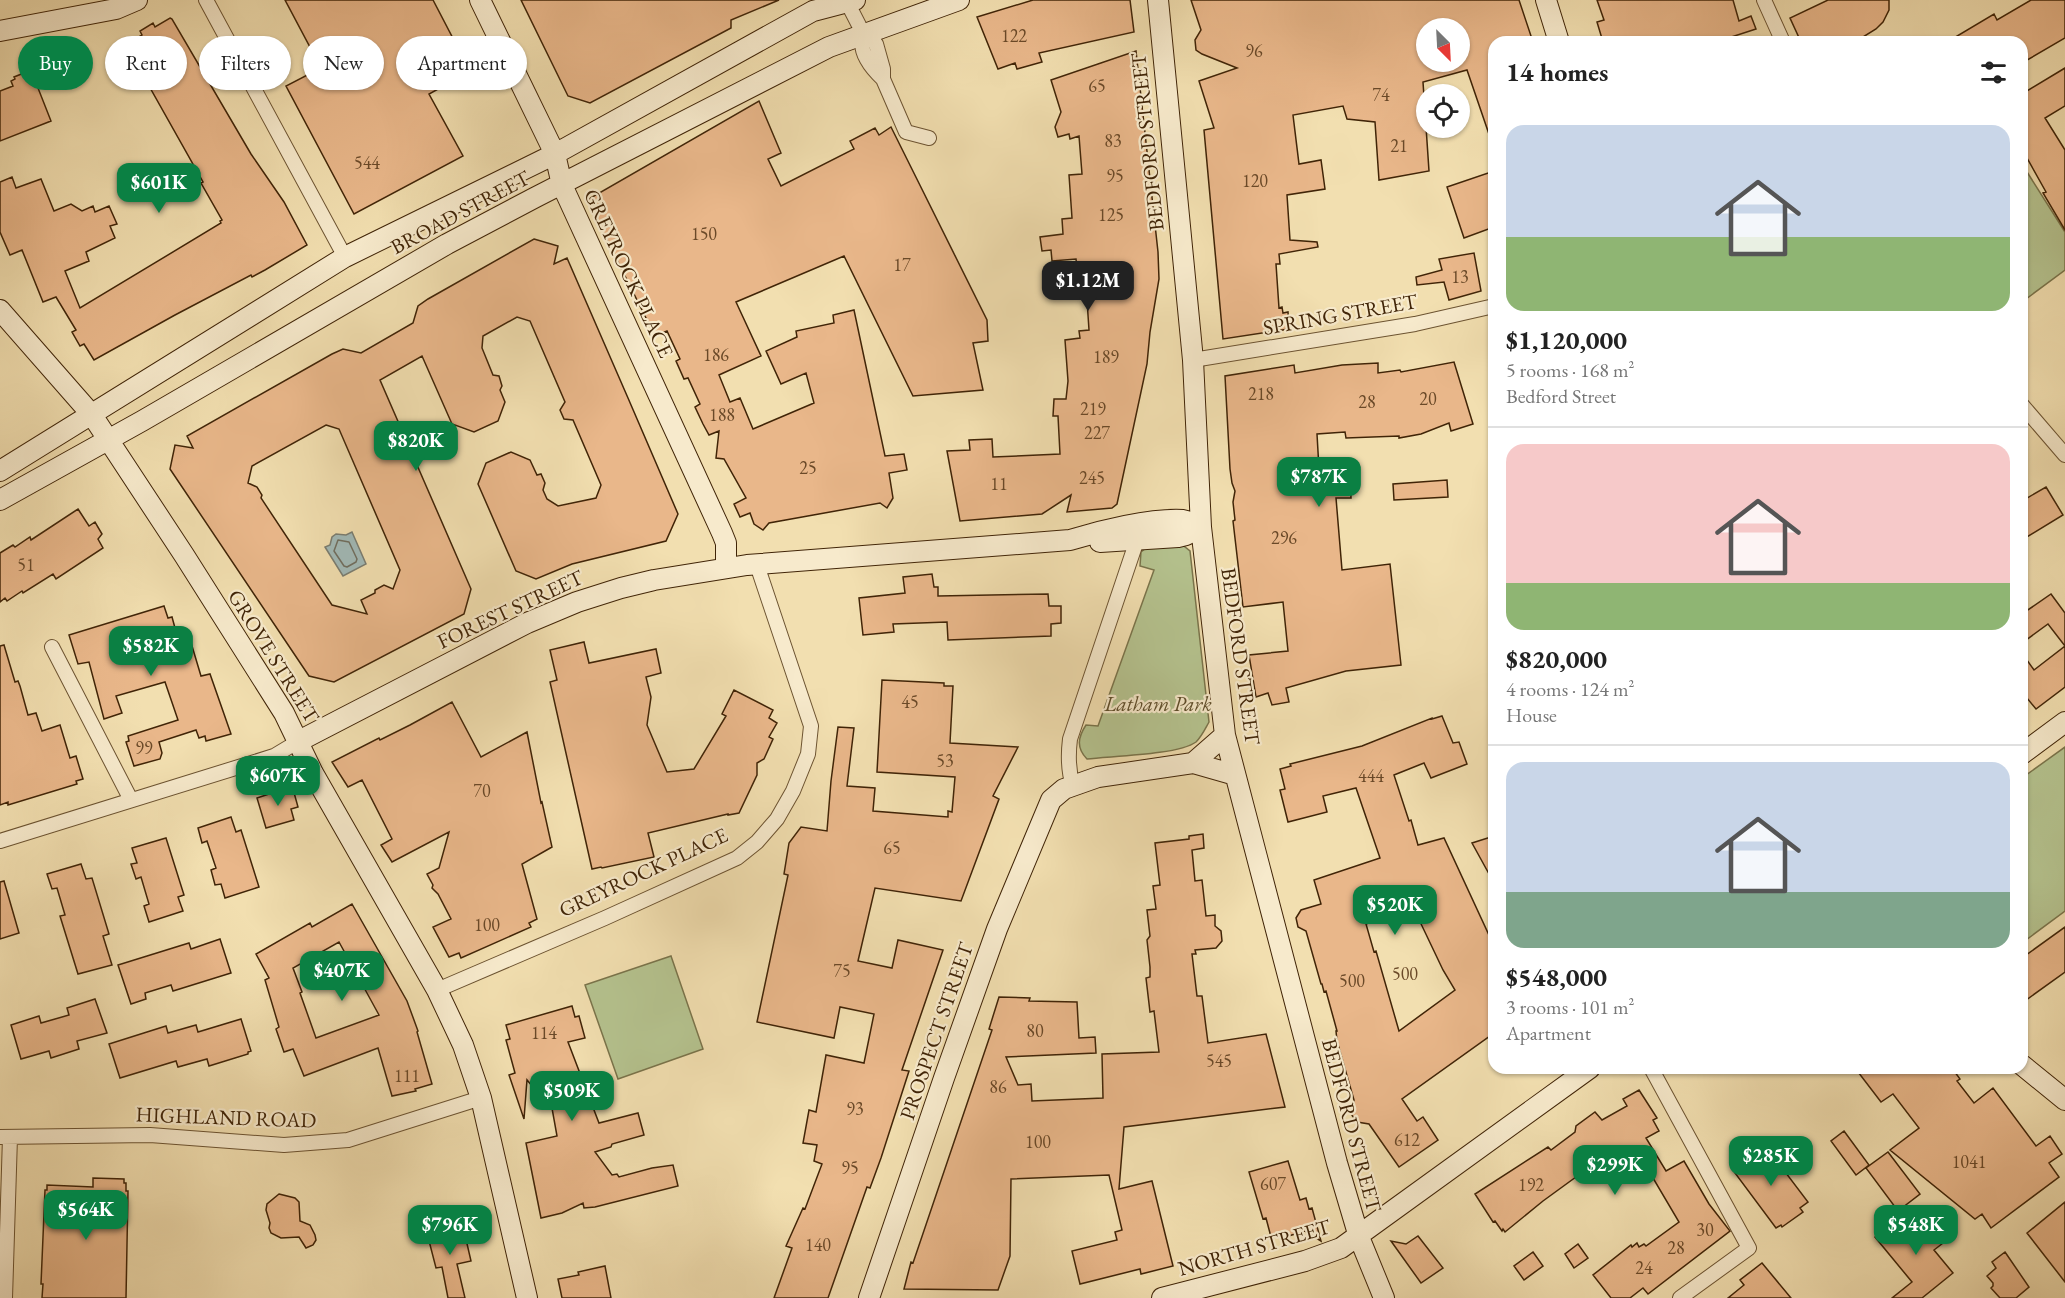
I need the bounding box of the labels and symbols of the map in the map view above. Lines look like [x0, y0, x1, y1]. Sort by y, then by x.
north arrow [1416, 18, 1470, 72]
house number: 122 [1001, 24, 1027, 47]
house number: 96 [1245, 39, 1263, 62]
street label: BEDFORD STREET [1124, 51, 1170, 232]
house number: 65 [1088, 74, 1106, 97]
house number: 74 [1372, 83, 1390, 106]
house number: 83 [1104, 129, 1122, 152]
house number: 21 [1390, 134, 1408, 157]
house number: 544 [354, 151, 380, 174]
pin: $601K [117, 163, 201, 214]
street label: BROAD STREET [386, 164, 535, 260]
house number: 95 [1106, 164, 1124, 187]
house number: 120 [1242, 169, 1268, 192]
street label: GREYROCK PLACE [578, 184, 680, 362]
house number: 125 [1098, 203, 1124, 226]
house number: 150 [691, 222, 717, 245]
house number: 17 [893, 253, 911, 276]
pin: $1.12M [1039, 261, 1137, 312]
house number: 13 [1451, 265, 1469, 288]
street label: SPRING STREET [1261, 287, 1420, 341]
house number: 186 [703, 343, 729, 366]
house number: 189 [1093, 345, 1119, 368]
house number: 218 [1248, 382, 1274, 405]
house number: 20 [1419, 387, 1437, 410]
house number: 28 [1358, 390, 1376, 413]
house number: 219 [1080, 397, 1106, 420]
house number: 188 [709, 403, 735, 426]
pin: $820K [374, 421, 458, 472]
house number: 227 [1084, 421, 1110, 444]
house number: 25 [799, 456, 817, 479]
pin: $787K [1277, 457, 1361, 508]
house number: 245 [1079, 466, 1105, 489]
house number: 11 [990, 472, 1008, 495]
house number: 296 [1271, 526, 1297, 549]
house number: 51 [17, 553, 35, 576]
street label: FOREST STREET [433, 563, 588, 655]
street label: BEDFORD STREET [1215, 566, 1267, 747]
street label: GROVE STREET [222, 584, 326, 729]
pin: $582K [109, 626, 193, 677]
house number: 45 [901, 690, 919, 713]
park label: Latham Park [1103, 690, 1212, 717]
house number: 99 [135, 736, 153, 759]
house number: 53 [936, 749, 954, 772]
pin: $607K [236, 756, 320, 807]
house number: 444 [1358, 764, 1384, 787]
house number: 70 [473, 779, 491, 802]
street label: GREYROCK PLACE [554, 821, 732, 923]
house number: 65 [883, 836, 901, 859]
pin: $520K [1353, 885, 1437, 936]
house number: 100 [474, 913, 500, 936]
street label: PROSPECT STREET [893, 938, 979, 1123]
pin: $407K [300, 951, 384, 1002]
house number: 75 [833, 959, 851, 982]
house number: 500 [1392, 962, 1418, 985]
house number: 500 [1339, 969, 1365, 992]
house number: 80 [1026, 1019, 1044, 1042]
house number: 114 [531, 1021, 557, 1044]
street label: BEDFORD STREET [1316, 1035, 1388, 1216]
house number: 545 [1206, 1049, 1232, 1072]
house number: 111 [394, 1064, 420, 1087]
pin: $509K [530, 1071, 614, 1122]
house number: 86 [989, 1075, 1007, 1098]
house number: 93 [846, 1097, 864, 1120]
street label: HIGHLAND ROAD [135, 1100, 317, 1134]
house number: 612 [1394, 1128, 1420, 1151]
house number: 100 [1025, 1130, 1051, 1153]
pin: $285K [1729, 1136, 1813, 1187]
pin: $299K [1573, 1145, 1657, 1196]
house number: 1041 [1952, 1150, 1986, 1173]
house number: 95 [841, 1156, 859, 1179]
house number: 607 [1260, 1172, 1286, 1195]
house number: 192 [1518, 1173, 1544, 1196]
pin: $564K [44, 1190, 128, 1241]
pin: $796K [408, 1205, 492, 1256]
pin: $548K [1874, 1205, 1958, 1256]
street label: NORTH STREET [1175, 1212, 1334, 1282]
house number: 30 [1696, 1218, 1714, 1241]
house number: 140 [805, 1233, 831, 1256]
house number: 28 [1667, 1236, 1685, 1259]
house number: 24 [1635, 1256, 1653, 1279]

